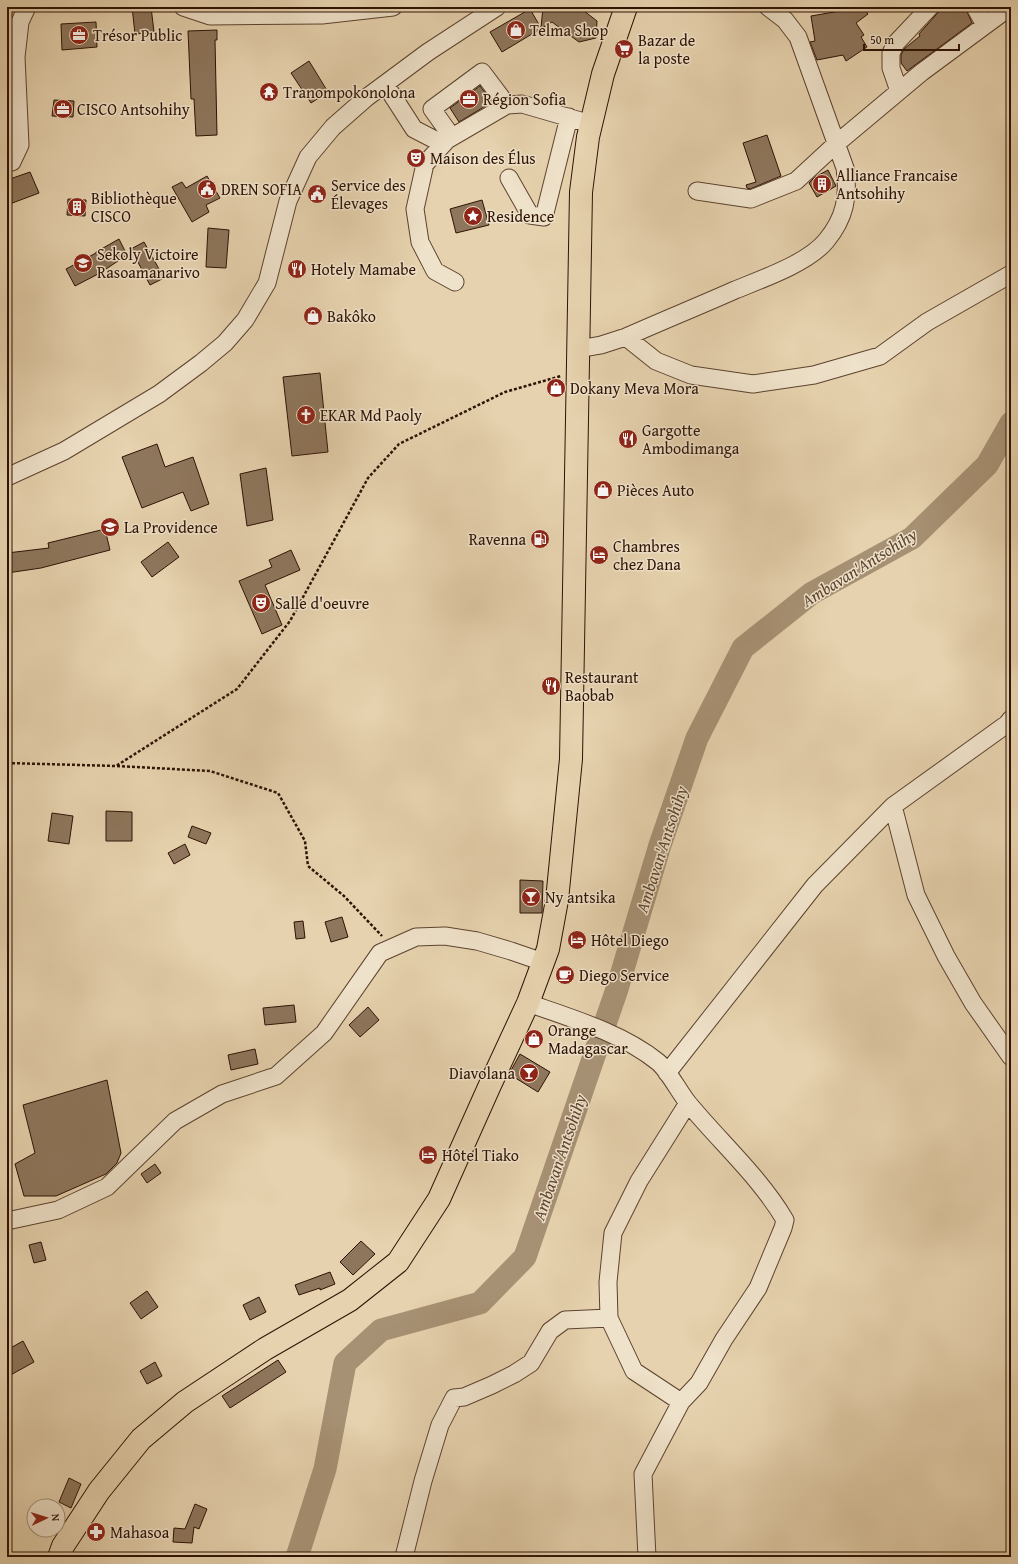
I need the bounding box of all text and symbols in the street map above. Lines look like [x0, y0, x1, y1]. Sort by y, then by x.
place label: Telma Shop [530, 18, 608, 42]
shop icon: Telma Shop [505, 19, 527, 41]
place label: Trésor Public [93, 23, 182, 47]
office icon: Trésor Public [68, 24, 90, 46]
scale bar [864, 26, 959, 52]
place label: Bazar de la poste [638, 28, 695, 70]
text: 50 m [870, 31, 894, 48]
supermarket icon: Bazar de la poste [613, 38, 635, 60]
place label: Tranompokonolona [283, 80, 416, 104]
temple icon: Tranompokonolona [258, 81, 280, 103]
place label: Région Sofia [483, 87, 566, 111]
office icon: Région Sofia [458, 88, 480, 110]
place label: CISCO Antsohihy [77, 97, 190, 121]
office icon: CISCO Antsohihy [52, 98, 74, 120]
place label: Maison des Élus [430, 146, 536, 170]
theatre icon: Maison des Élus [405, 147, 427, 169]
place label: Alliance Francaise Antsohihy [836, 163, 958, 205]
place label: Service des Élevages [331, 173, 406, 215]
building icon: Alliance Francaise Antsohihy [811, 173, 833, 195]
place label: DREN SOFIA [221, 177, 302, 201]
public building icon: DREN SOFIA [196, 178, 218, 200]
public building icon: Service des Élevages [306, 183, 328, 205]
place label: Bibliothèque CISCO [91, 186, 177, 228]
building icon: Bibliothèque CISCO [66, 196, 88, 218]
place label: Residence [487, 204, 554, 228]
place icon: Residence [462, 205, 484, 227]
place label: Sekoly Victoire Rasoamanarivo [97, 242, 200, 284]
school or university icon: Sekoly Victoire Rasoamanarivo [72, 252, 94, 274]
place label: Hotely Mamabe [311, 257, 416, 281]
restaurant icon: Hotely Mamabe [286, 258, 308, 280]
place label: Bakôko [327, 304, 376, 328]
shop icon: Bakôko [302, 305, 324, 327]
place label: Dokany Meva Mora [570, 376, 699, 400]
shop icon: Dokany Meva Mora [545, 377, 567, 399]
place label: EKAR Md Paoly [320, 403, 422, 427]
church icon: EKAR Md Paoly [295, 404, 317, 426]
place label: Gargotte Ambodimanga [642, 418, 740, 460]
restaurant icon: Gargotte Ambodimanga [617, 428, 639, 450]
place label: Pièces Auto [617, 478, 694, 502]
shop icon: Pièces Auto [592, 479, 614, 501]
place label: La Providence [124, 515, 218, 539]
school or university icon: La Providence [99, 516, 121, 538]
water label: Ambavan'Antsohihy [796, 521, 922, 613]
place label: Ravenna [469, 527, 526, 551]
fuel station icon: Ravenna [529, 528, 551, 550]
place label: Chambres chez Dana [613, 534, 681, 576]
hotel icon: Chambres chez Dana [588, 544, 610, 566]
place label: Salle d'oeuvre [275, 591, 369, 615]
theatre icon: Salle d'oeuvre [250, 592, 272, 614]
place label: Restaurant Baobab [565, 665, 639, 707]
restaurant icon: Restaurant Baobab [540, 675, 562, 697]
water label: Ambavan'Antsohihy [628, 782, 693, 917]
place label: Ny antsika [545, 885, 616, 909]
bar icon: Ny antsika [520, 886, 542, 908]
place label: Hôtel Diego [591, 928, 669, 952]
hotel icon: Hôtel Diego [566, 929, 588, 951]
place label: Diego Service [579, 963, 669, 987]
cafe icon: Diego Service [554, 964, 576, 986]
place label: Orange Madagascar [548, 1018, 628, 1060]
shop icon: Orange Madagascar [523, 1028, 545, 1050]
place label: Diavolana [449, 1061, 515, 1085]
bar icon: Diavolana [518, 1062, 540, 1084]
water label: Ambavan'Antsohihy [525, 1090, 592, 1224]
place label: Hôtel Tiako [442, 1143, 519, 1167]
hotel icon: Hôtel Tiako [417, 1144, 439, 1166]
north arrow [26, 1498, 66, 1538]
text: N [48, 1513, 64, 1522]
place label: Mahasoa [110, 1520, 170, 1544]
pharmacy icon: Mahasoa [85, 1521, 107, 1543]

